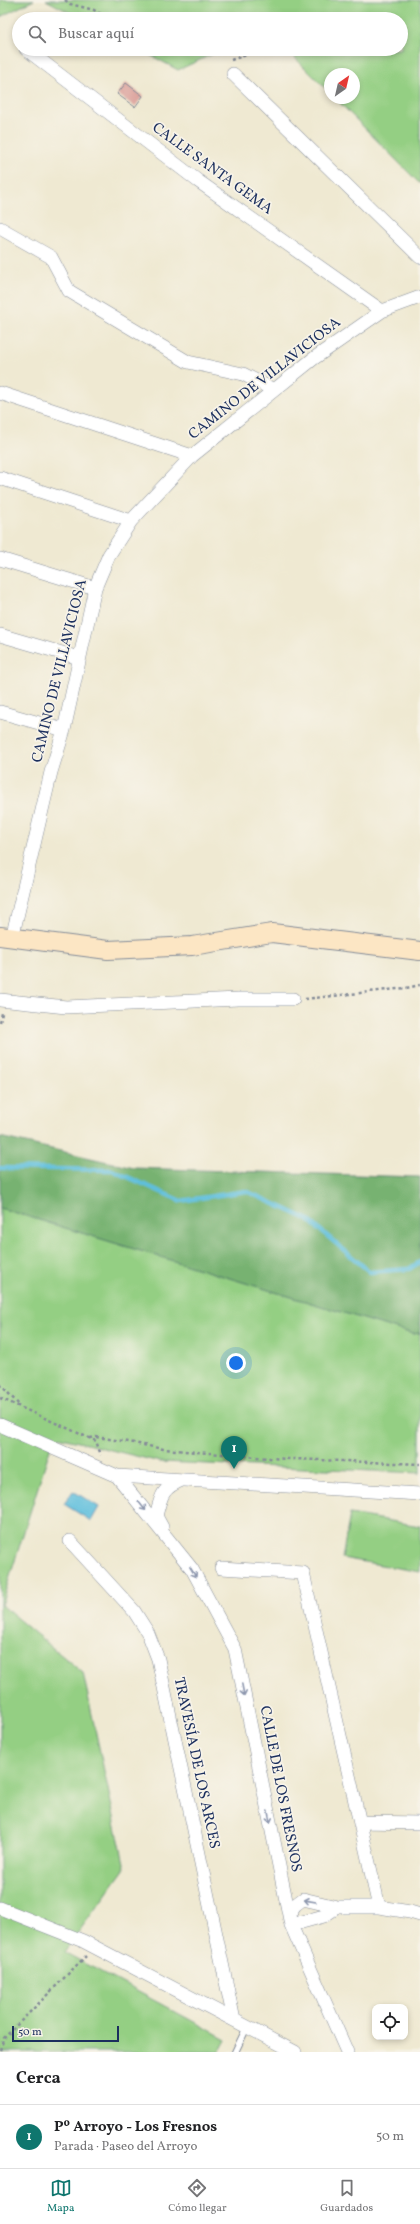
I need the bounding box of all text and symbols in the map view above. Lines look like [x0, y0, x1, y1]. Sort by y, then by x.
search box [12, 12, 408, 56]
icon: search [26, 23, 48, 45]
text: Buscar aquí [58, 24, 134, 45]
north arrow [324, 68, 360, 104]
street label: CALLE SANTA GEMA [147, 118, 277, 220]
street label: CAMINO DE VILLAVICIOSA [184, 313, 346, 445]
street label: CAMINO DE VILLAVICIOSA [27, 577, 93, 765]
your location [226, 1353, 246, 1373]
pin: 1 [221, 1436, 247, 1469]
one-way arrow [137, 1501, 146, 1512]
one-way arrow [189, 1566, 197, 1577]
street label: TRAVESÍA DE LOS ARCES [168, 1675, 224, 1851]
one-way arrow [240, 1683, 248, 1696]
street label: CALLE DE LOS FRESNOS [254, 1704, 306, 1874]
one-way arrow [266, 1811, 274, 1824]
one-way arrow [304, 1896, 317, 1904]
map controls [372, 2004, 408, 2040]
button: locate [372, 2004, 408, 2040]
scale bar [12, 2024, 119, 2043]
text: 50 m [18, 2025, 42, 2040]
text: Cerca [16, 2067, 61, 2090]
text: Pº Arroyo - Los Fresnos [54, 2117, 217, 2138]
text: 1 [26, 2128, 32, 2146]
text: 50 m [376, 2128, 404, 2146]
text: Parada · Paseo del Arroyo [54, 2138, 197, 2156]
tab: Mapa [47, 2177, 74, 2216]
tab: Cómo llegar [168, 2177, 227, 2216]
tab: Guardados [320, 2177, 373, 2216]

